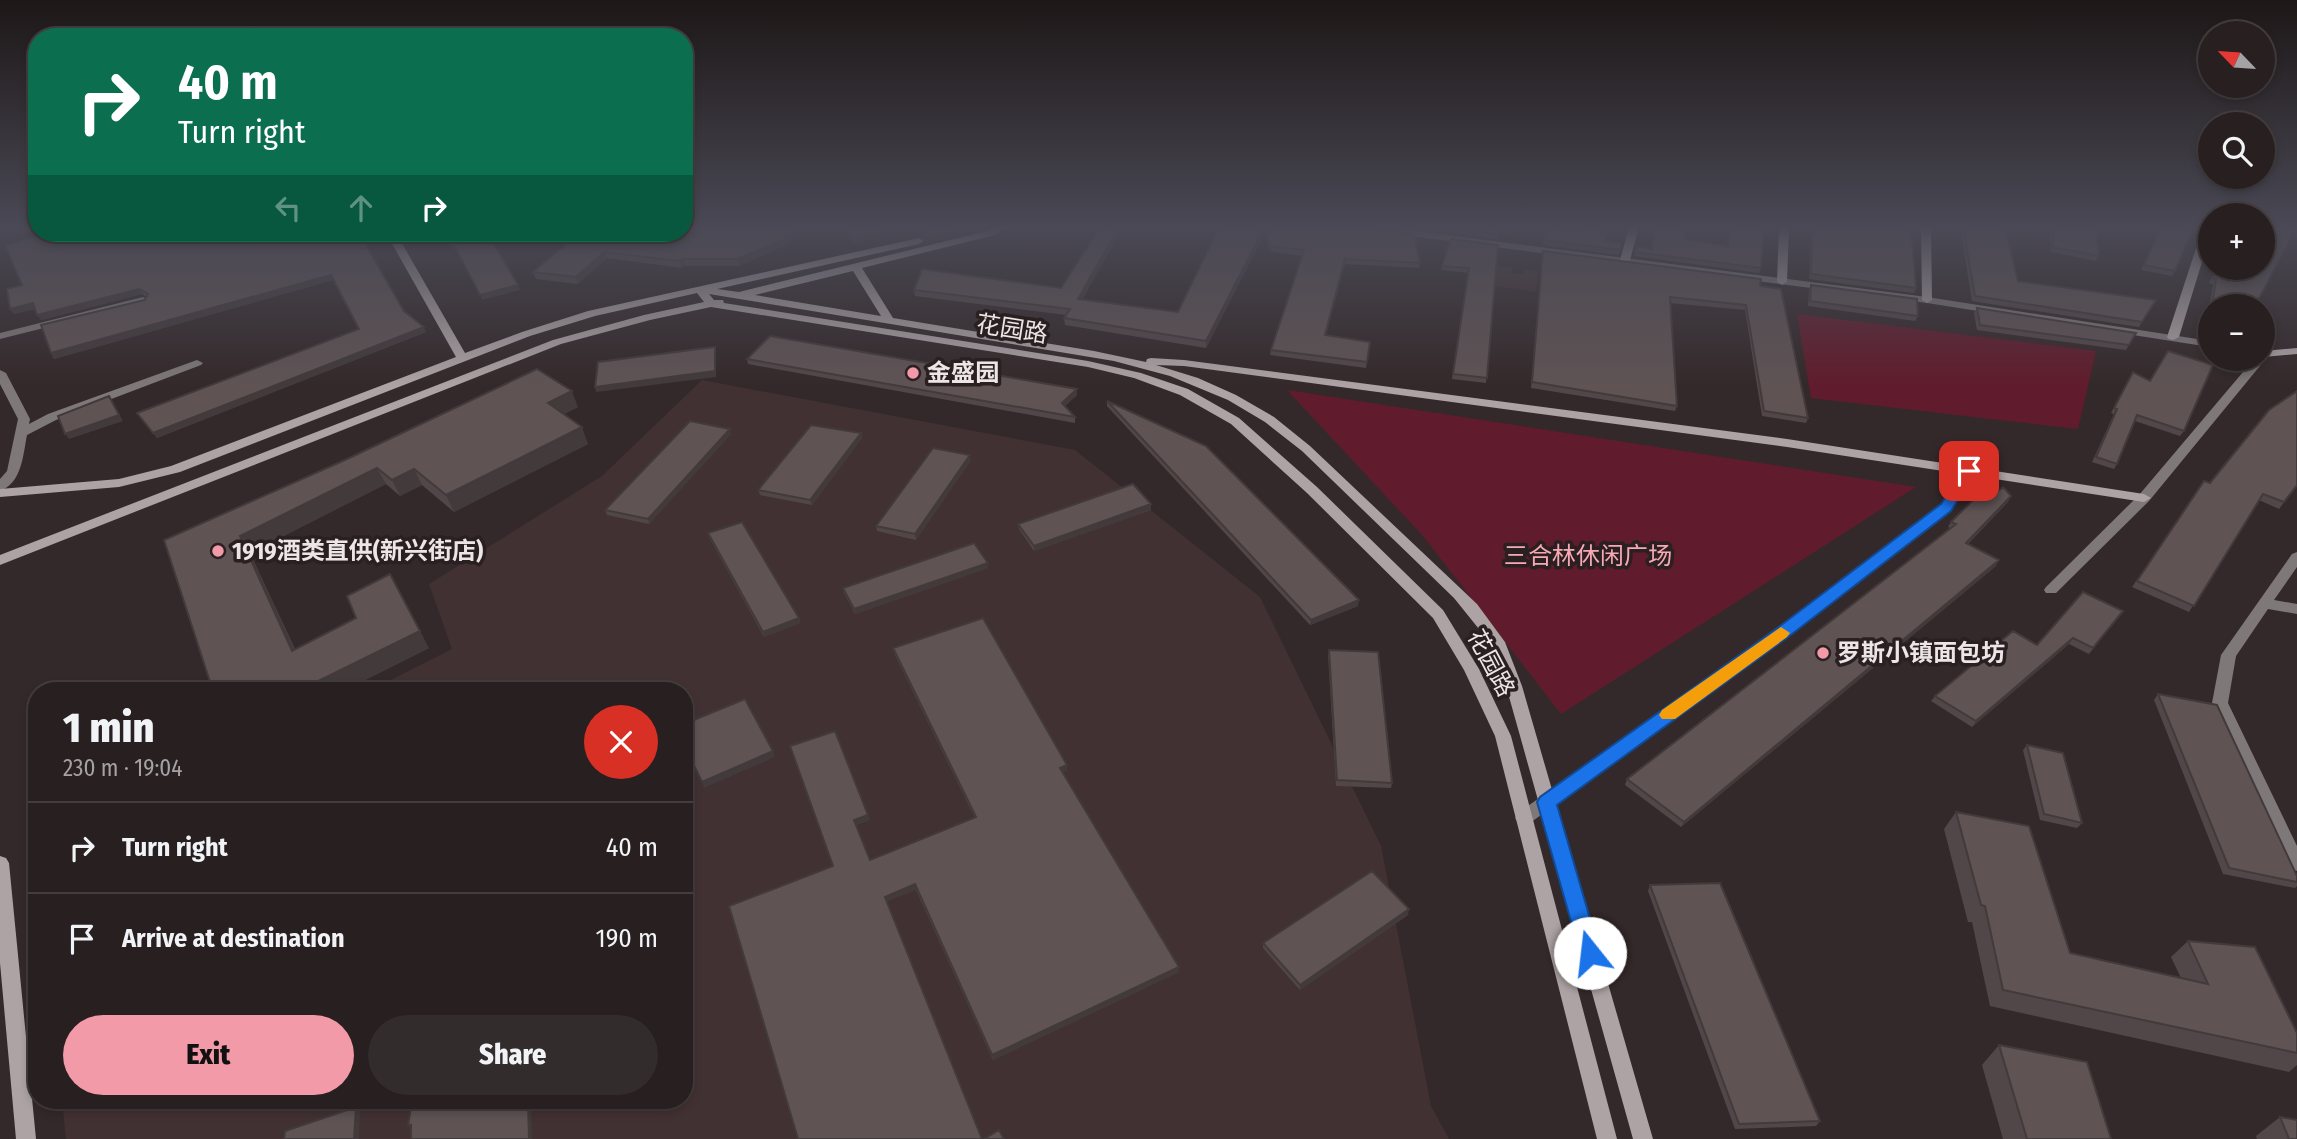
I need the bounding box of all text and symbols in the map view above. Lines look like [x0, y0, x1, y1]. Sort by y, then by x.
north arrow [2198, 21, 2275, 98]
map controls [2198, 21, 2275, 371]
text: 40 m [178, 53, 278, 112]
icon: right [63, 56, 154, 147]
button: search [2198, 112, 2275, 189]
text: Turn right [178, 113, 305, 151]
icon: left [269, 189, 307, 227]
icon: ahead [342, 189, 380, 227]
icon: right [415, 189, 453, 227]
button: + [2198, 203, 2275, 280]
button: − [2198, 294, 2275, 371]
street label: 花园路 [974, 310, 1050, 348]
place label: 金盛园 [927, 359, 999, 387]
marker: 金盛园 [905, 365, 921, 381]
pin [1939, 441, 1999, 501]
icon: arrive [1950, 452, 1988, 490]
place label: 1919酒类直供(新兴街店) [232, 537, 483, 565]
park label: 三合林休闲广场 [1504, 542, 1672, 570]
marker: 1919酒类直供(新兴街店) [210, 543, 226, 559]
street label: 花园路 [1462, 625, 1520, 701]
place label: 罗斯小镇面包坊 [1837, 639, 2005, 667]
marker: 罗斯小镇面包坊 [1815, 645, 1831, 661]
text: 1 min [63, 703, 154, 753]
button: close [584, 705, 658, 779]
text: 230 m · 19:04 [63, 754, 182, 782]
icon: right [63, 829, 101, 867]
text: Turn right [122, 832, 228, 863]
text: 40 m [606, 832, 658, 863]
position arrow [1553, 916, 1627, 990]
icon: arrive [63, 920, 101, 958]
text: Arrive at destination [122, 923, 345, 954]
text: 190 m [596, 923, 658, 954]
button: Exit [63, 1015, 354, 1095]
button: Share [368, 1015, 658, 1095]

